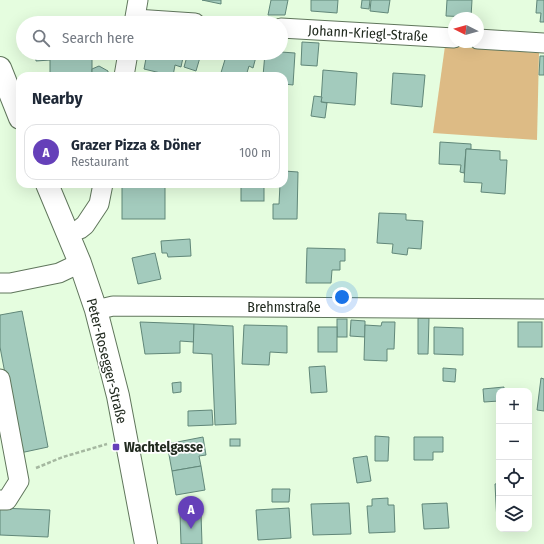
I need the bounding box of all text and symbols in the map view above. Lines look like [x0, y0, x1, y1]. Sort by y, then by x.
north arrow [448, 12, 484, 48]
search box [16, 16, 288, 60]
street label: Johann-Kriegl-Straße [308, 22, 428, 45]
icon: search [30, 27, 52, 49]
text: Search here [62, 29, 134, 47]
text: Nearby [32, 88, 83, 109]
text: Grazer Pizza & Döner [71, 136, 201, 154]
text: A [42, 145, 50, 160]
text: 100 m [239, 145, 271, 160]
text: Restaurant [71, 154, 129, 169]
your location [332, 287, 352, 307]
street label: Peter-Rosegger-Straße [83, 297, 130, 426]
street label: Brehmstraße [247, 299, 321, 316]
map controls [496, 388, 532, 532]
button: + [496, 388, 532, 424]
button: − [496, 424, 532, 460]
place label: Wachtelgasse [124, 439, 203, 456]
marker: Wachtelgasse [111, 442, 121, 452]
button: locate [496, 460, 532, 496]
pin: A [178, 496, 204, 529]
button: layers [496, 496, 532, 532]

